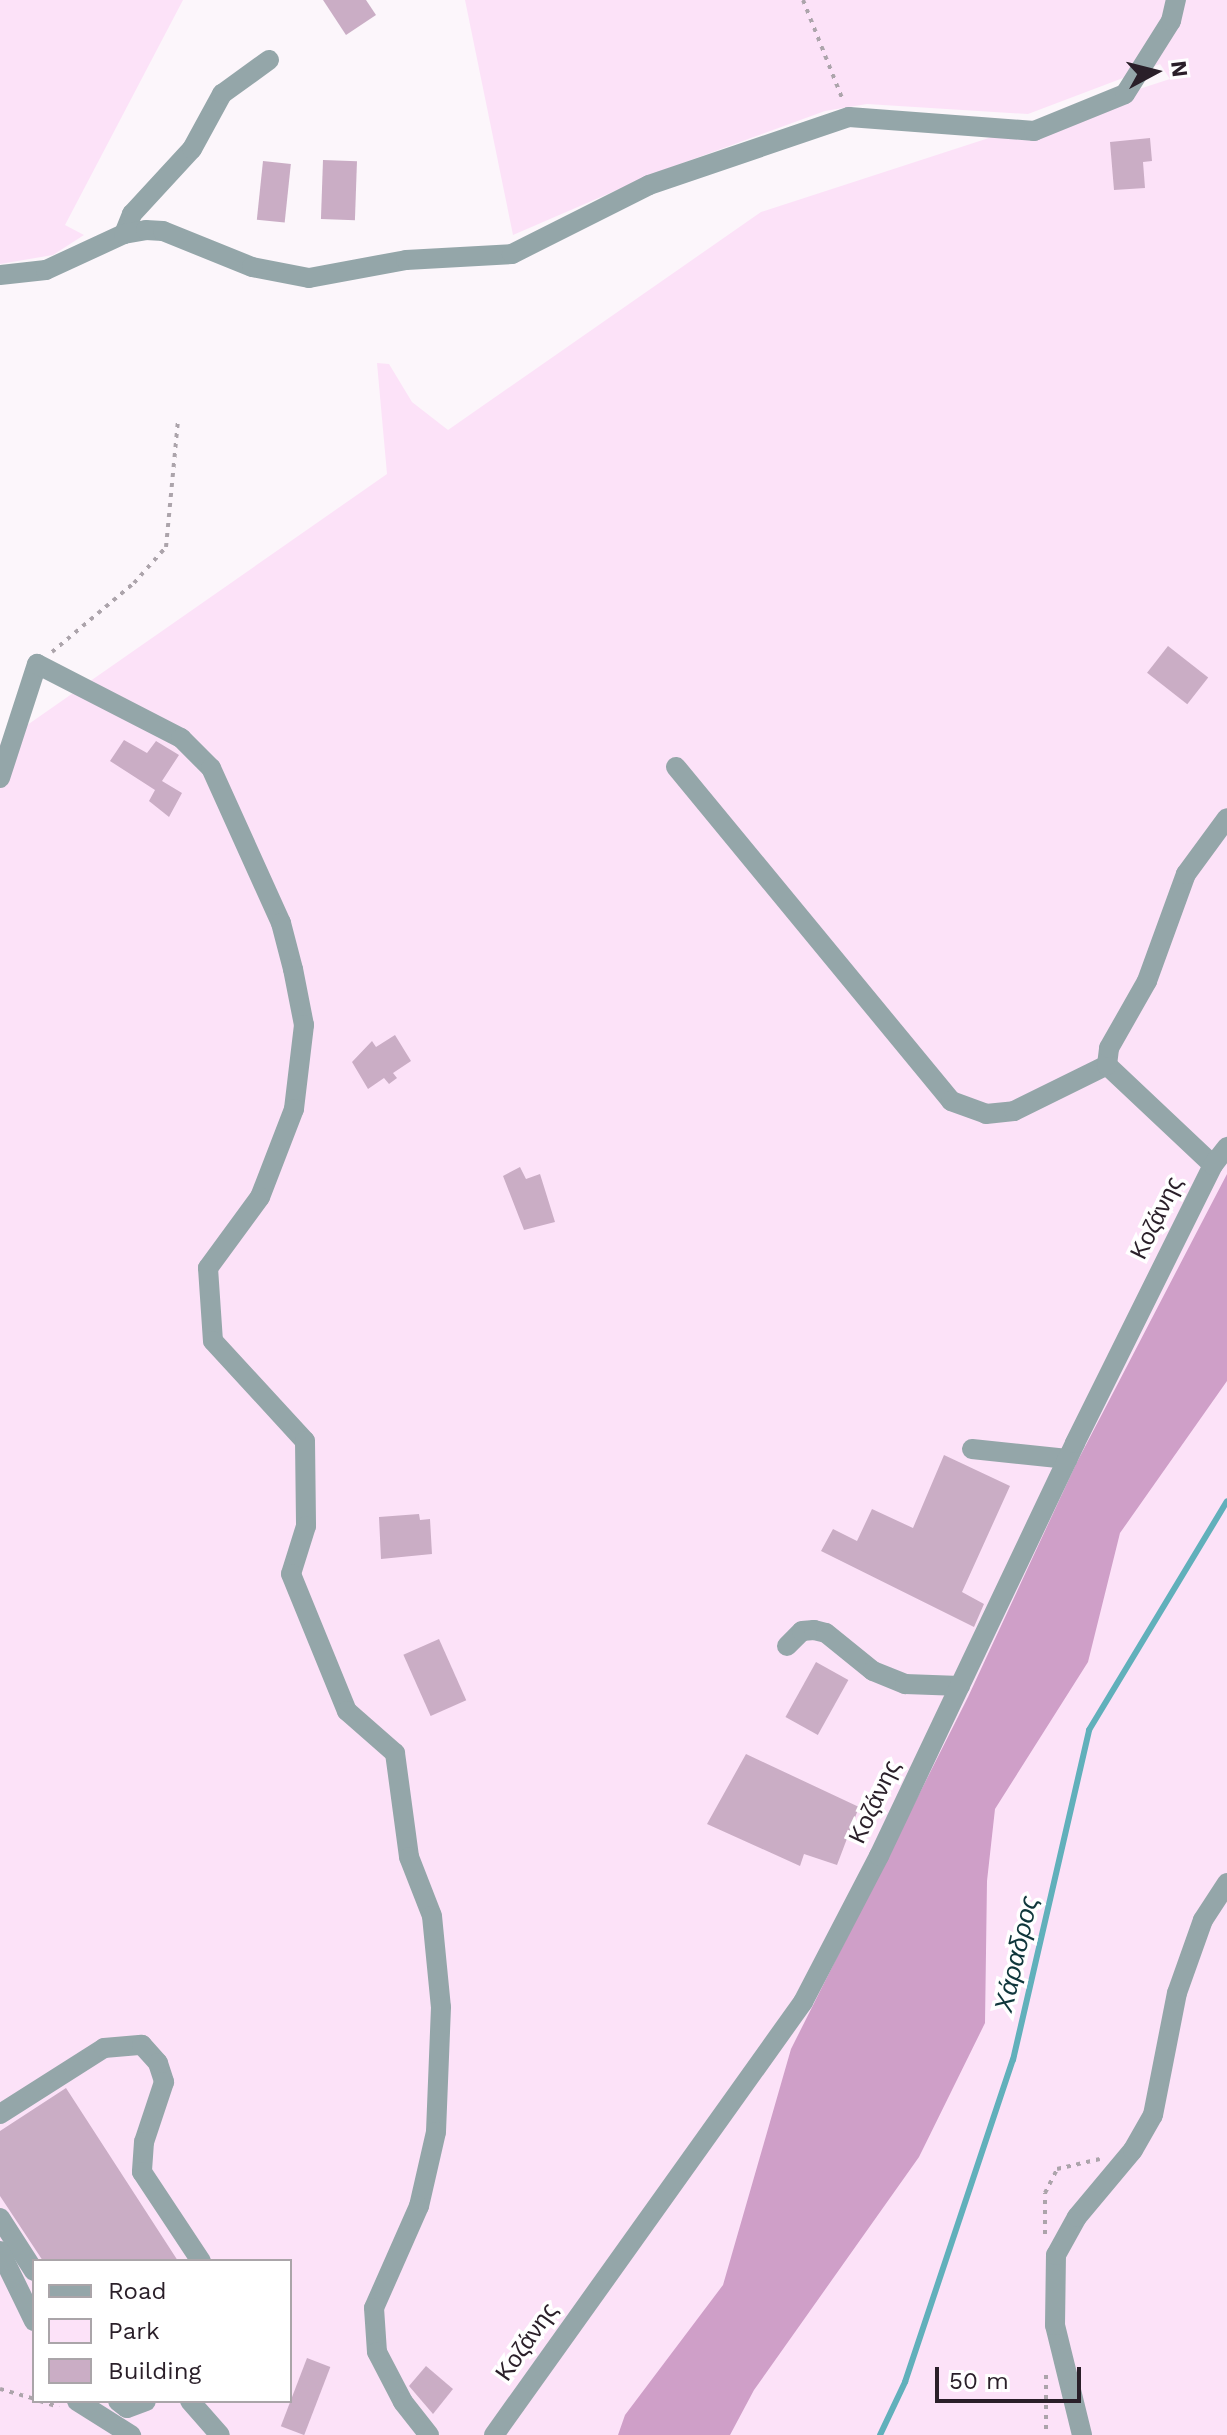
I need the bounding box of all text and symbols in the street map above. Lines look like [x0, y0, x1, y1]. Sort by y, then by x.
north arrow [1115, 32, 1195, 112]
text: N [1166, 59, 1193, 79]
street label: Κοζάνης [1125, 1172, 1189, 1264]
street label: Κοζάνης [843, 1756, 907, 1848]
water label: Χάραδρος [988, 1893, 1046, 2015]
legend [32, 2259, 292, 2403]
text: Road [108, 2277, 167, 2305]
street label: Κοζάνης [490, 2297, 564, 2387]
text: Park [108, 2317, 160, 2345]
scale bar [939, 2351, 1085, 2401]
text: Building [108, 2357, 201, 2385]
text: 50 m [949, 2367, 1009, 2395]

